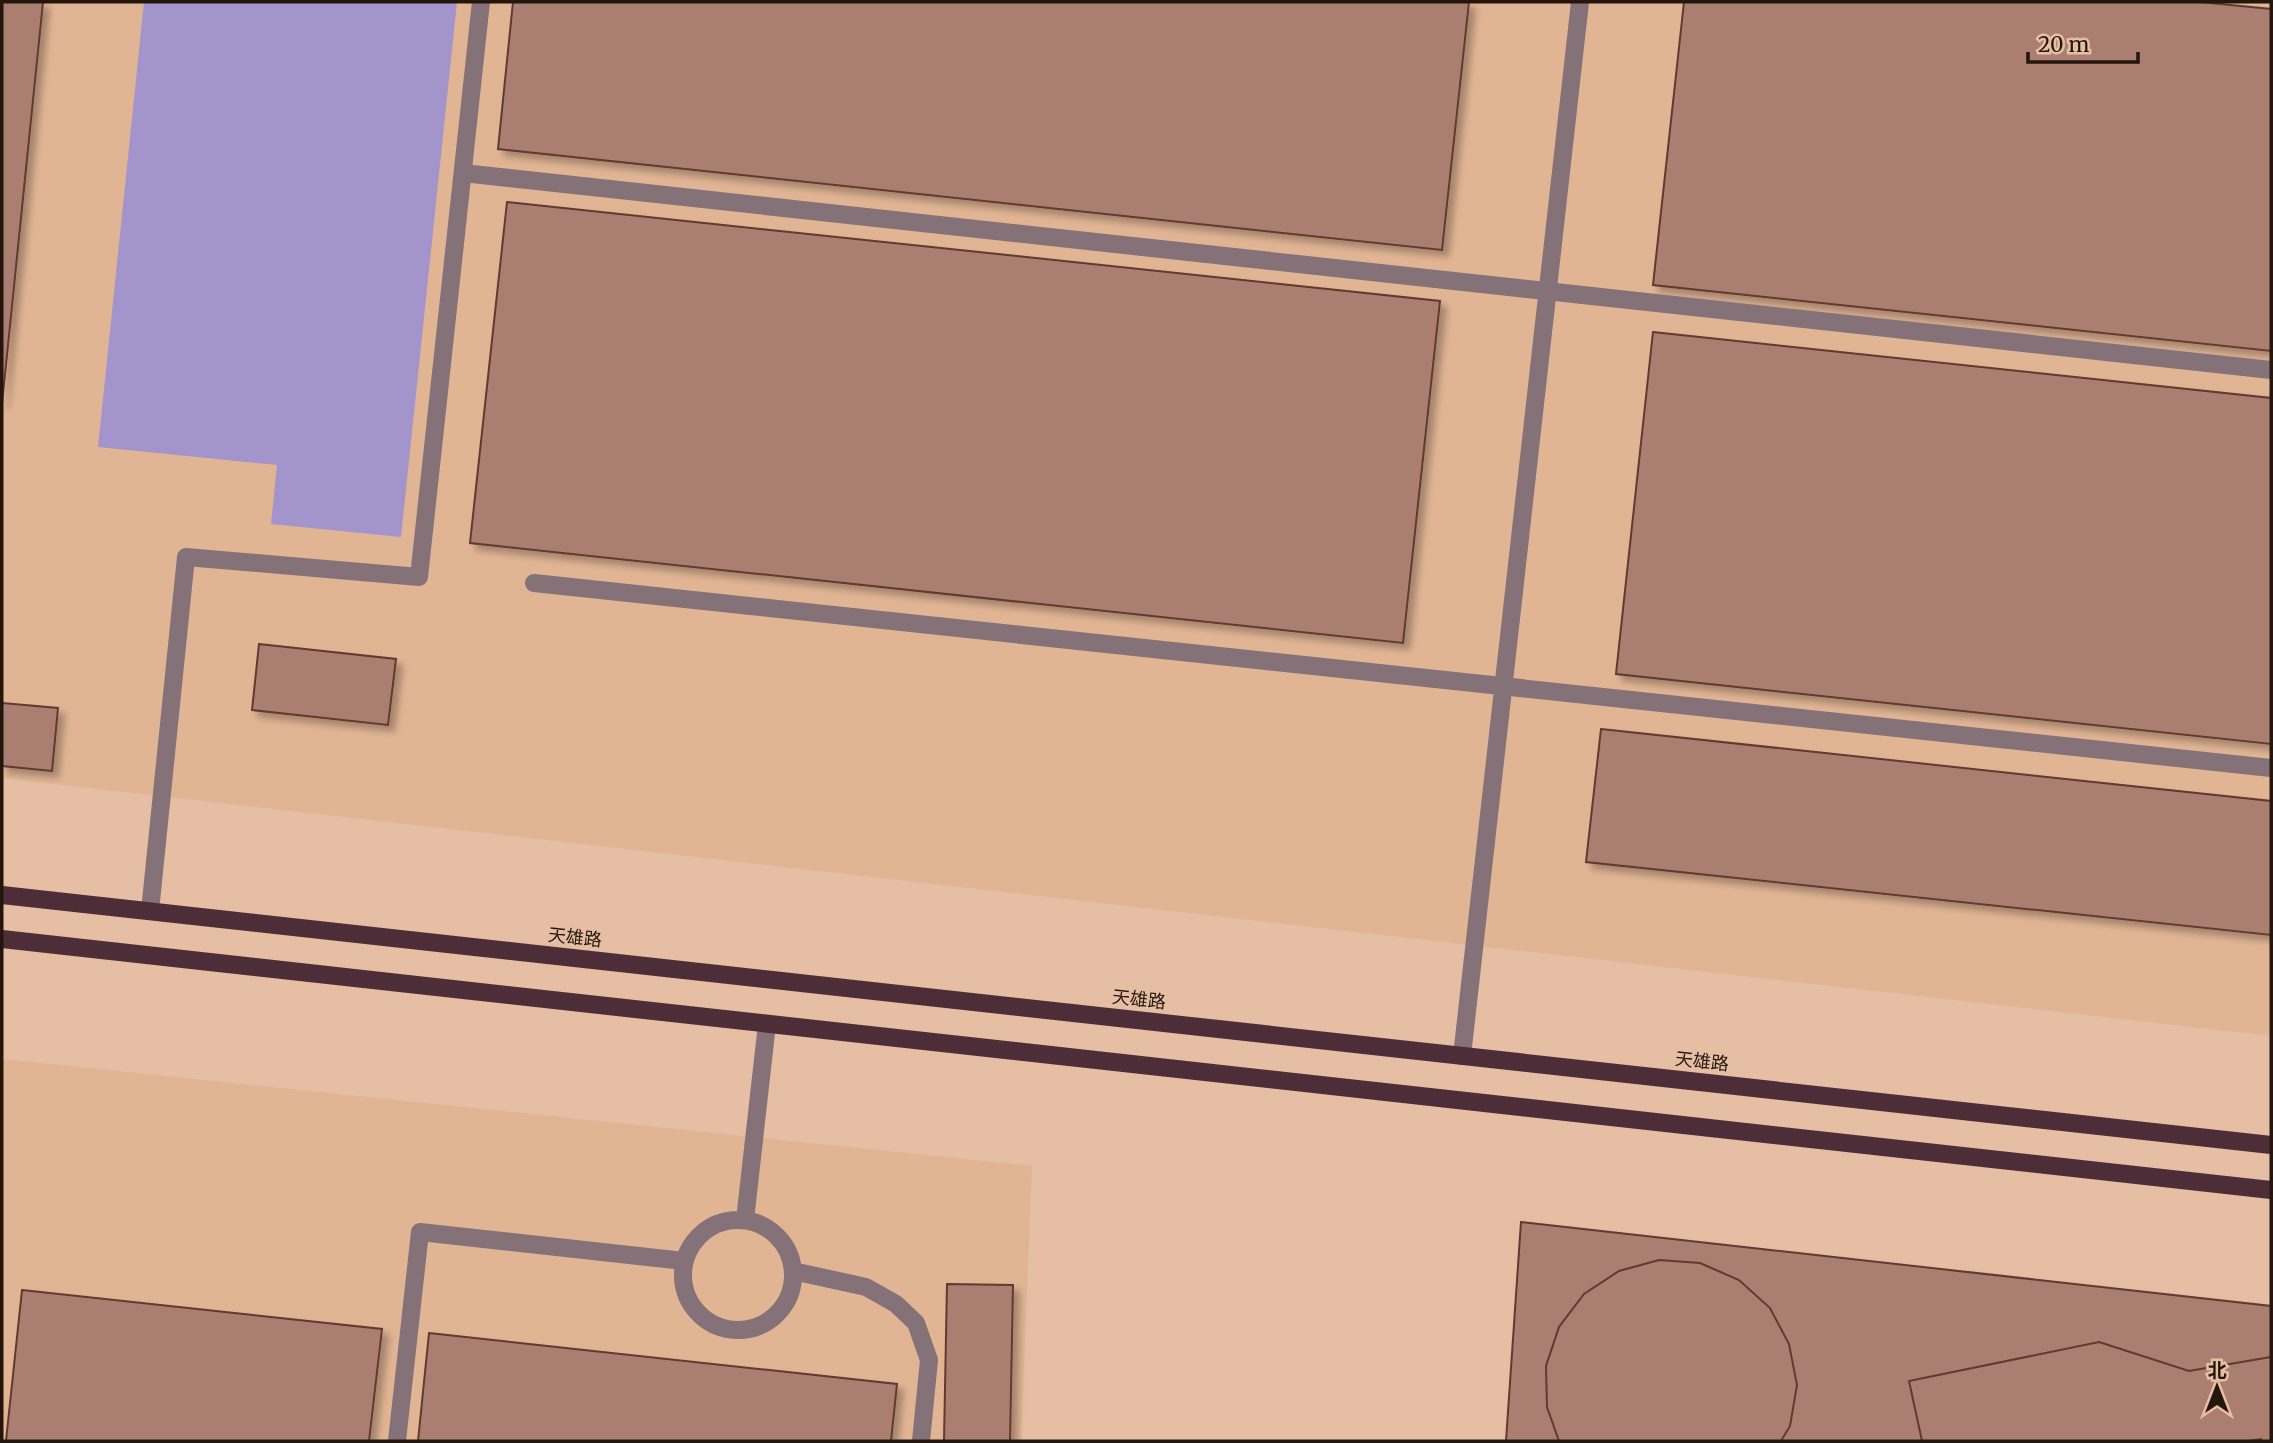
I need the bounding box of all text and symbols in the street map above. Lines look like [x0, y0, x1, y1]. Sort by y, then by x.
scale bar [2028, 21, 2138, 65]
text: 20 m [2038, 31, 2090, 58]
street label: 天雄路 [547, 923, 603, 951]
street label: 天雄路 [1111, 985, 1167, 1013]
street label: 天雄路 [1674, 1047, 1730, 1075]
north arrow [2182, 1352, 2252, 1422]
text: 北 [2207, 1358, 2227, 1382]

